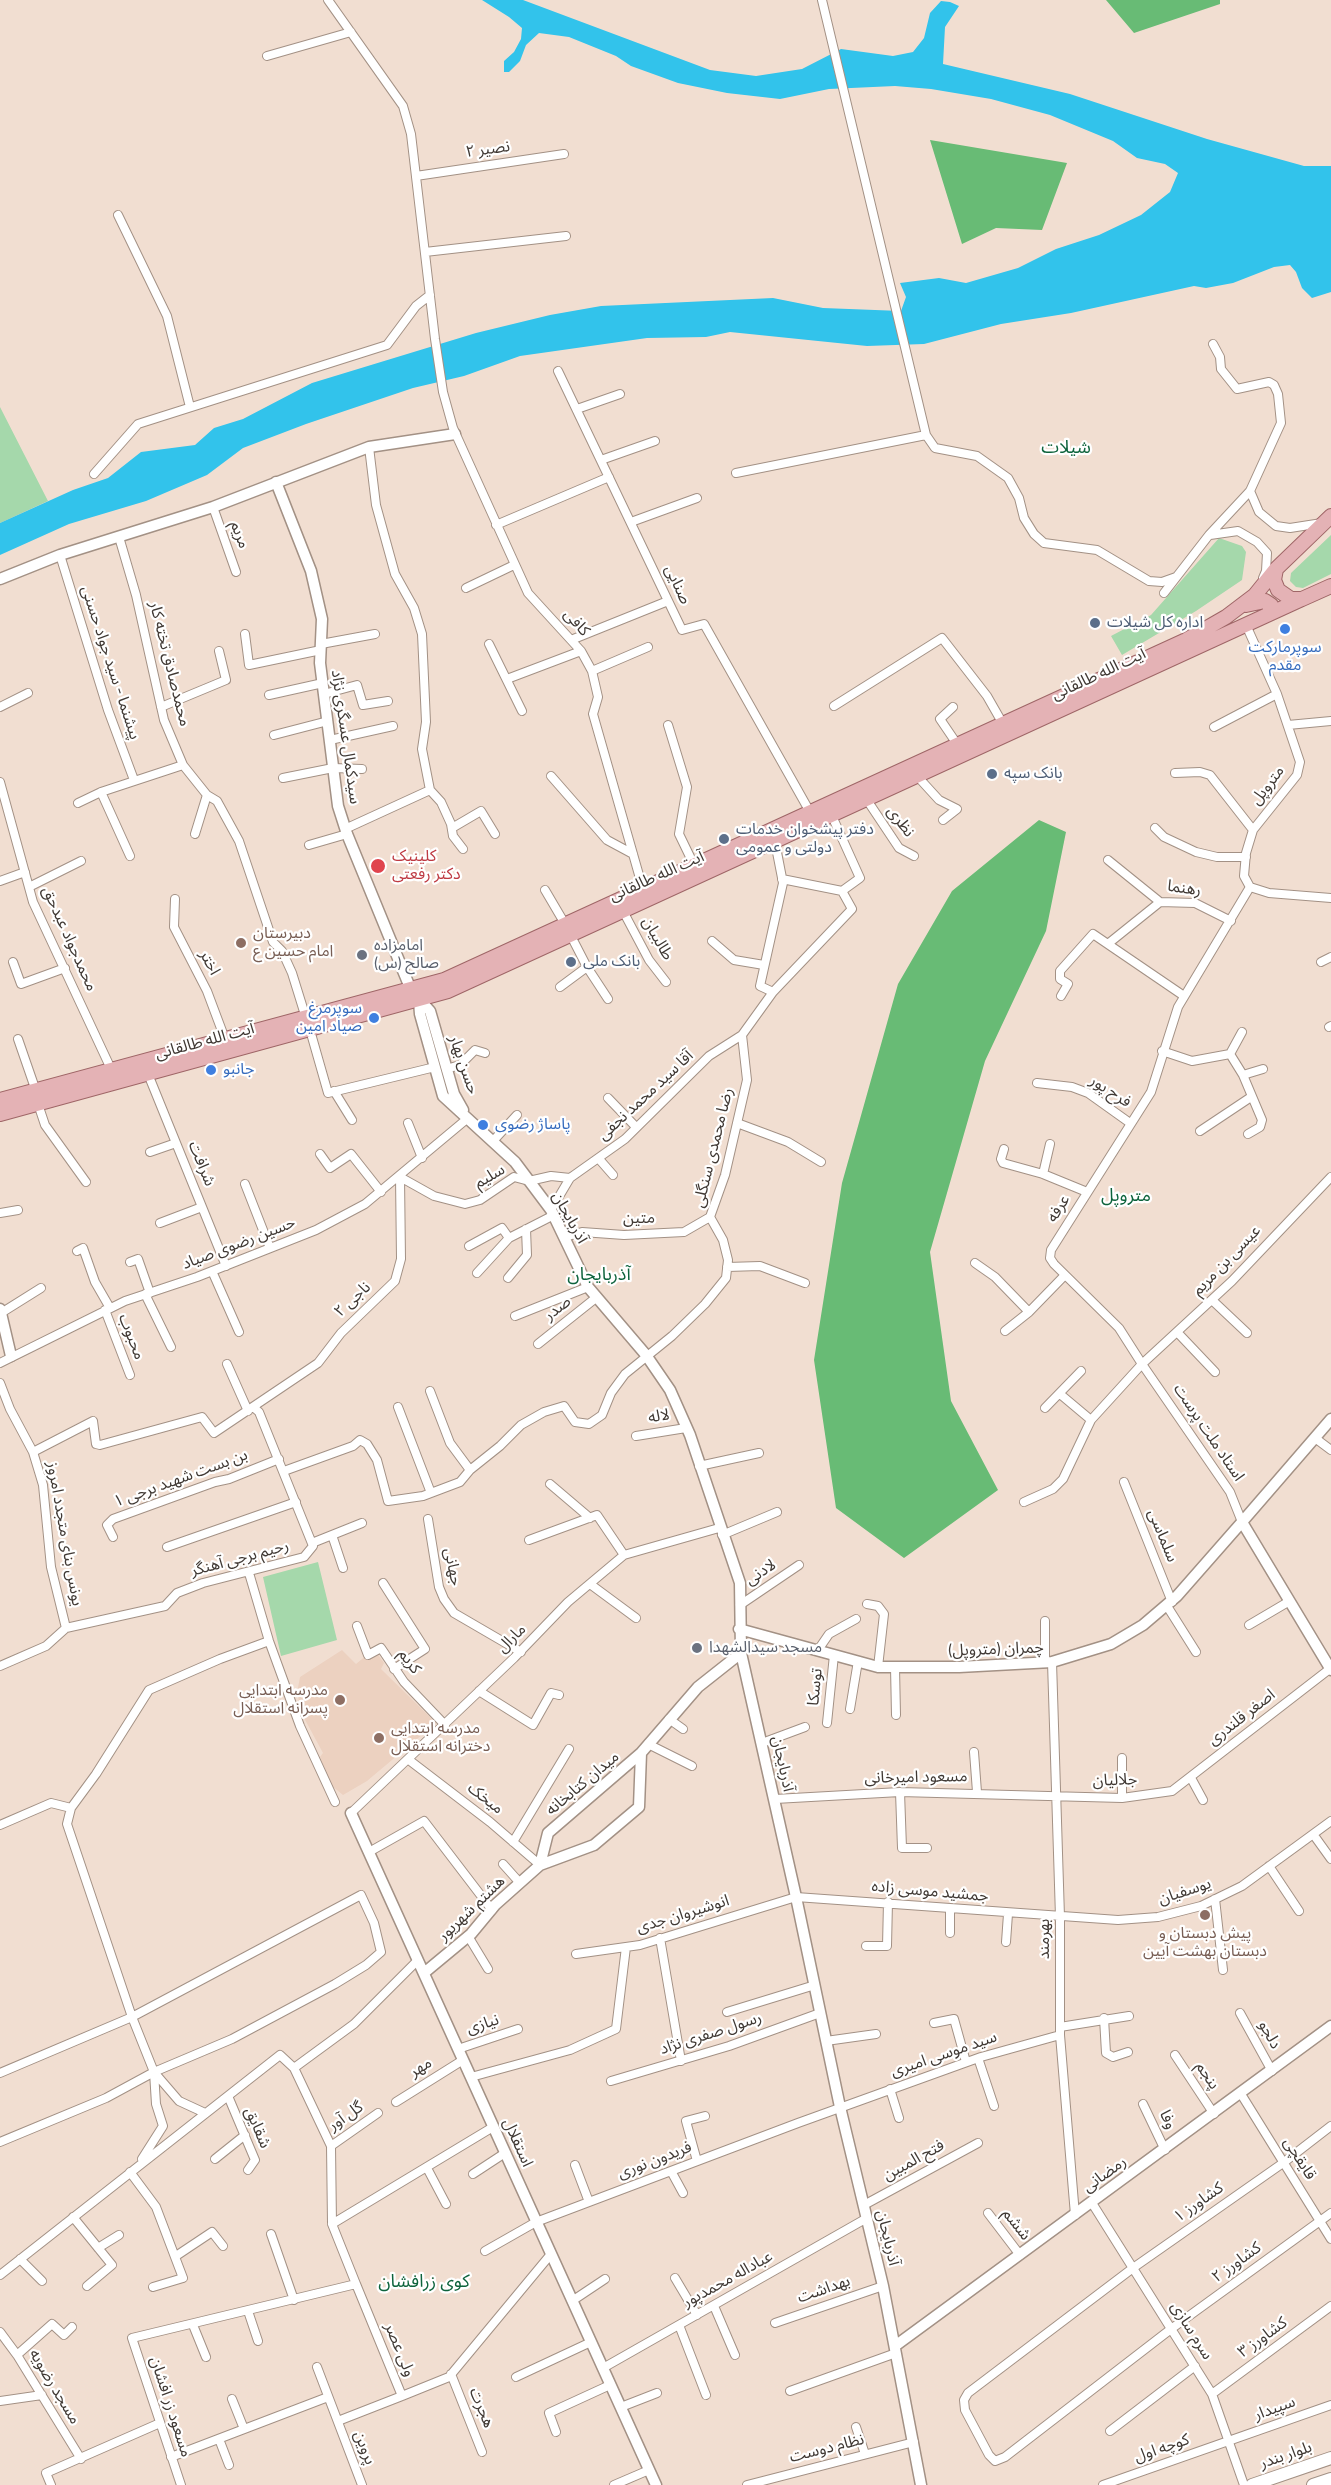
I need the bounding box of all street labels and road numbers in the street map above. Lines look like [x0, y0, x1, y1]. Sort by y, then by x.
street label: نصیر ۲ [465, 137, 511, 163]
street label: مریم [225, 519, 253, 551]
street label: صنایی [660, 562, 694, 608]
street label: پیشنما - سید جواد حسنی [76, 584, 144, 742]
street label: محمدصادق تخته کار [144, 599, 194, 729]
street label: کافی [559, 605, 593, 641]
street label: آیت الله طالقانی [1049, 645, 1149, 705]
street label: سیدکمال عسگری نژاد [326, 669, 364, 805]
street label: متروپل [1247, 763, 1289, 809]
street label: نظری [882, 803, 918, 841]
street label: آیت الله طالقانی [607, 848, 707, 906]
street label: رهنما [1166, 877, 1202, 901]
street label: محمدجواد عبدحق [37, 884, 101, 994]
street label: طالبیان [637, 914, 677, 964]
street label: اختر [195, 947, 223, 979]
street label: آیت الله طالقانی [153, 1020, 257, 1064]
street label: حسن بهار [444, 1033, 482, 1097]
street label: آقا سید محمد نجفی [594, 1047, 698, 1145]
street label: فرح پور [1086, 1072, 1134, 1112]
street label: رضا محمدی سنگلی [690, 1086, 738, 1210]
street label: شرافت [183, 1139, 219, 1189]
street label: سلیم [471, 1161, 509, 1193]
street label: آذربایجان [547, 1189, 591, 1247]
street label: عرفه [1043, 1192, 1075, 1226]
street label: متین [623, 1209, 655, 1229]
street label: حسین رضوی صیاد [180, 1214, 298, 1274]
street label: عیسی بن مریم [1189, 1222, 1265, 1300]
street label: ناجی ۲ [331, 1278, 375, 1322]
street label: صدر [541, 1293, 575, 1325]
street label: محبوب [114, 1311, 148, 1363]
street label: استاد ملت پرست [1168, 1381, 1248, 1485]
street label: لاله [647, 1406, 671, 1428]
street label: بن بست شهید برجی ۱ [111, 1446, 251, 1512]
street label: یونس بنای متجدد امروز [42, 1460, 86, 1608]
street label: سلماسی [1143, 1507, 1181, 1565]
street label: رحیم برجی آهنگر [189, 1537, 291, 1581]
street label: جهانی [439, 1546, 465, 1588]
street label: لادنی [742, 1556, 780, 1590]
street label: مارال [493, 1620, 531, 1658]
street label: چمران (متروپل) [948, 1639, 1044, 1661]
street label: کریم [394, 1646, 424, 1678]
street label: توسکا [804, 1667, 828, 1707]
street label: اصغر قلندری [1204, 1686, 1280, 1750]
street label: آذربایجان [767, 1734, 797, 1794]
street label: میدان کتابخانه [543, 1748, 623, 1820]
street label: مسعود امیرخانی [864, 1768, 968, 1788]
street label: جلالیان [1092, 1771, 1138, 1791]
street label: میخک [463, 1779, 507, 1819]
street label: هشتم شهریور [434, 1872, 510, 1946]
street label: یوسفیان [1156, 1874, 1214, 1910]
street label: جمشید موسی زاده [871, 1877, 989, 1907]
street label: انوشیروان جدی [634, 1892, 732, 1938]
street label: بهرمند [1035, 1919, 1055, 1959]
street label: رسول صفری نژاد [658, 2008, 764, 2060]
street label: نیازی [464, 2011, 502, 2039]
street label: دلجو [1253, 2017, 1285, 2053]
street label: سید موسی امیری [888, 2028, 1000, 2082]
street label: مهر [406, 2054, 436, 2082]
street label: پنجم [1191, 2058, 1223, 2094]
street label: گل آور [325, 2098, 367, 2136]
street label: شقایق [240, 2105, 274, 2151]
street label: وفا [1154, 2107, 1180, 2133]
street label: استقلال [498, 2116, 536, 2170]
street label: قایقچی [1279, 2134, 1319, 2184]
street label: فتح المبین [880, 2136, 948, 2186]
street label: فریدون نوری [615, 2138, 695, 2184]
street label: رمضانی [1079, 2153, 1131, 2197]
street label: کشاورز ۱ [1170, 2179, 1228, 2227]
street label: ششم [998, 2205, 1034, 2245]
street label: آذربایجان [871, 2208, 903, 2268]
street label: کشاورز ۲ [1209, 2239, 1265, 2287]
street label: عباداله محمدپور [680, 2247, 776, 2313]
street label: بهداشت [795, 2272, 853, 2308]
street label: سرم سازی [1166, 2298, 1216, 2364]
street label: کشاورز ۳ [1235, 2314, 1291, 2362]
street label: ولی عصر [380, 2320, 418, 2380]
street label: مسجد رضویه [24, 2346, 84, 2428]
street label: مسعود زر افشان [145, 2354, 195, 2460]
street label: هجرت [464, 2385, 498, 2431]
street label: سپیدار [1252, 2393, 1298, 2425]
street label: پروین [349, 2428, 379, 2468]
street label: نظام دوست [788, 2430, 866, 2468]
street label: کوچه اول [1132, 2431, 1192, 2467]
street label: بلوار بندر [1257, 2438, 1315, 2474]

